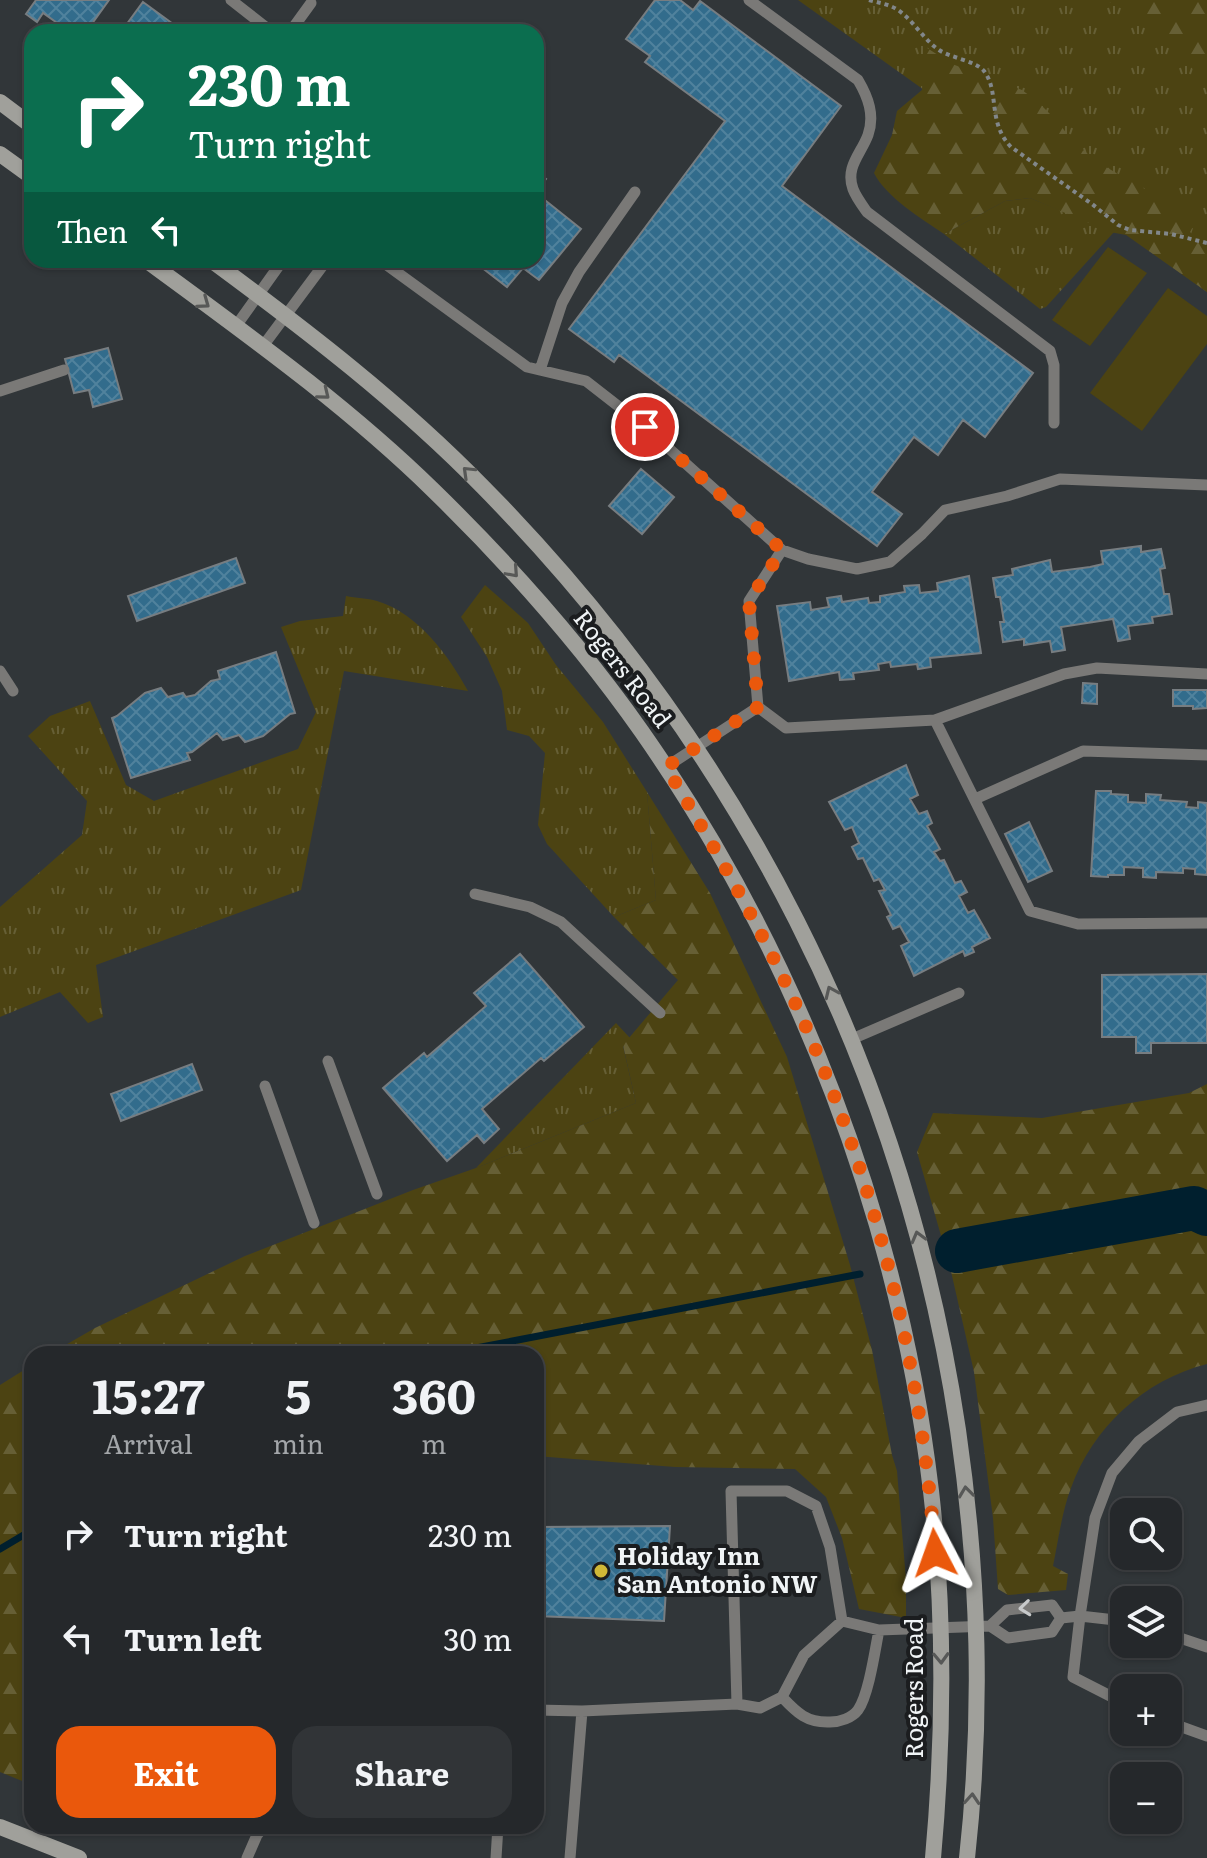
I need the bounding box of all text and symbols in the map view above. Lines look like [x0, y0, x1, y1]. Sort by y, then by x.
text: 230 m [188, 40, 351, 123]
icon: right [56, 56, 160, 160]
text: Turn right [188, 116, 371, 169]
text: Then [56, 208, 128, 252]
icon: left [144, 208, 188, 252]
one-way arrow [196, 293, 210, 308]
one-way arrow [315, 384, 330, 398]
pin [611, 393, 679, 461]
icon: arrive [623, 405, 667, 449]
one-way arrow [463, 467, 477, 481]
one-way arrow [503, 563, 517, 578]
street label: Rogers Road [567, 601, 681, 734]
one-way arrow [825, 986, 841, 1001]
one-way arrow [911, 1231, 927, 1245]
text: 15:27 [92, 1358, 205, 1429]
text: 5 [285, 1358, 311, 1429]
text: 360 [392, 1358, 476, 1429]
text: Arrival [104, 1423, 193, 1462]
text: min [273, 1423, 324, 1462]
text: m [421, 1423, 446, 1462]
one-way arrow [958, 1485, 975, 1498]
map controls [1110, 1498, 1182, 1834]
button: search [1110, 1498, 1182, 1570]
position arrow [893, 1511, 977, 1595]
icon: right [56, 1512, 100, 1556]
text: Turn right [124, 1512, 288, 1556]
text: 230 m [428, 1512, 512, 1556]
place label: Holiday Inn San Antonio NW [617, 1537, 818, 1600]
marker: Holiday Inn San Antonio NW [592, 1562, 610, 1580]
button: layers [1110, 1586, 1182, 1658]
one-way arrow [1019, 1600, 1032, 1617]
icon: left [56, 1616, 100, 1660]
text: Turn left [124, 1616, 262, 1660]
text: 30 m [443, 1616, 512, 1660]
street label: Rogers Road [895, 1617, 930, 1759]
one-way arrow [932, 1652, 949, 1665]
button: + [1110, 1674, 1182, 1746]
button: Exit [56, 1726, 276, 1818]
button: Share [292, 1726, 512, 1818]
button: − [1110, 1762, 1182, 1834]
one-way arrow [963, 1792, 980, 1805]

